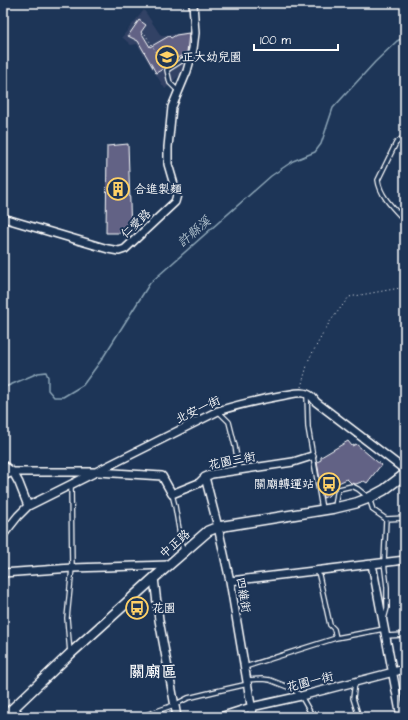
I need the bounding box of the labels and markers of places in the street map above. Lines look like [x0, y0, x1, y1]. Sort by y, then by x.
school or university icon: 正大幼兒園 [154, 44, 180, 70]
place label: 正大幼兒園 [182, 49, 242, 66]
building icon: 合進製麵 [105, 176, 131, 202]
place label: 合進製麵 [134, 181, 182, 198]
bus stop icon: 關廟轉運站 [316, 471, 342, 497]
place label: 關廟轉運站 [254, 476, 314, 493]
bus stop icon: 花園 [124, 595, 150, 621]
place label: 花園 [152, 600, 176, 617]

